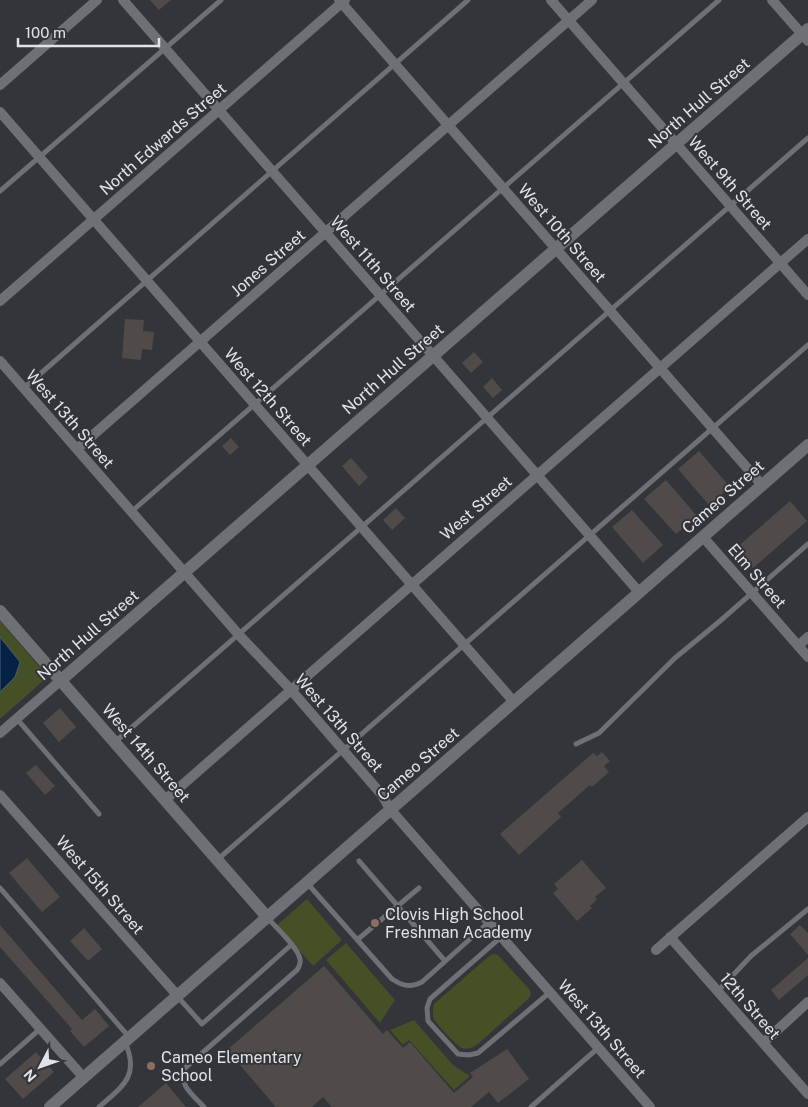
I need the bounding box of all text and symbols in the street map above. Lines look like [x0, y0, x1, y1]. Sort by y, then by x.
scale bar [18, 15, 159, 47]
text: 100 m [25, 24, 66, 41]
street label: North Hull Street [644, 54, 754, 152]
street label: North Edwards Street [96, 79, 230, 199]
street label: West 9th Street [684, 132, 776, 234]
street label: West 10th Street [514, 180, 610, 286]
street label: West 11th Street [326, 212, 420, 316]
street label: Jones Street [227, 226, 309, 300]
street label: North Hull Street [338, 320, 448, 418]
street label: West 12th Street [220, 344, 316, 450]
street label: West 13th Street [22, 366, 118, 472]
street label: Cameo Street [678, 456, 768, 538]
street label: West Street [436, 472, 516, 544]
street label: Elm Street [724, 540, 790, 612]
street label: North Hull Street [33, 586, 143, 684]
street label: West 13th Street [291, 670, 387, 776]
street label: West 14th Street [98, 700, 194, 806]
street label: Cameo Street [373, 723, 463, 805]
street label: West 15th Street [52, 832, 148, 938]
place label: Clovis High School Freshman Academy [385, 905, 533, 942]
marker: Clovis High School Freshman Academy [369, 917, 381, 929]
street label: 12th Street [716, 969, 784, 1043]
street label: West 13th Street [554, 976, 650, 1082]
north arrow [15, 1042, 65, 1092]
place label: Cameo Elementary School [161, 1048, 302, 1085]
marker: Cameo Elementary School [145, 1060, 157, 1072]
text: N [21, 1066, 40, 1085]

